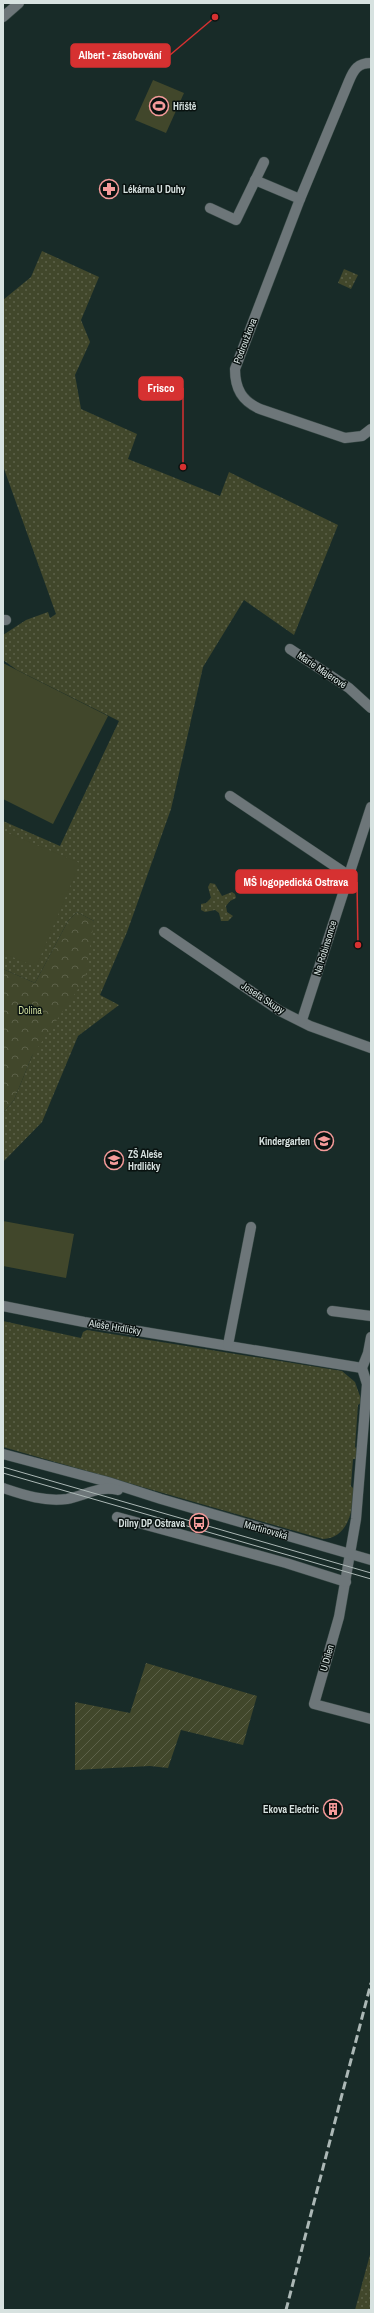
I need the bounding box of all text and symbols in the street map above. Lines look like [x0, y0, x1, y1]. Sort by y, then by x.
callout: Albert - zásobování [71, 44, 170, 67]
text: Albert - zásobování [78, 48, 162, 62]
sports icon: Hřiště [148, 95, 170, 117]
place label: Hřiště [173, 100, 197, 113]
pharmacy icon: Lékárna U Duhy [98, 178, 120, 200]
place label: Lékárna U Duhy [123, 183, 186, 196]
street label: Podroužkova [230, 316, 260, 366]
callout: Frisco [139, 377, 183, 400]
text: Frisco [147, 381, 175, 395]
street label: Marie Majerové [295, 649, 350, 692]
callout: MŠ logopedická Ostrava [236, 870, 357, 893]
text: MŠ logopedická Ostrava [244, 875, 348, 889]
street label: Na Robinsonce [311, 919, 340, 977]
street label: Josefa Skupy [239, 979, 288, 1017]
park label: Dolina [18, 1004, 42, 1017]
school or university icon: Kindergarten [313, 1130, 335, 1152]
place label: Kindergarten [259, 1135, 310, 1148]
place label: ZŠ Aleše Hrdličky [128, 1148, 163, 1173]
school or university icon: ZŠ Aleše Hrdličky [103, 1149, 125, 1171]
street label: Aleše Hrdličky [87, 1316, 143, 1338]
bus stop icon: Dílny DP Ostrava [188, 1512, 210, 1534]
place label: Dílny DP Ostrava [119, 1517, 185, 1530]
street label: Martinovská [243, 1518, 290, 1543]
street label: U Dílen [317, 1643, 337, 1673]
building icon: Ekova Electric [322, 1798, 344, 1820]
place label: Ekova Electric [263, 1803, 319, 1816]

